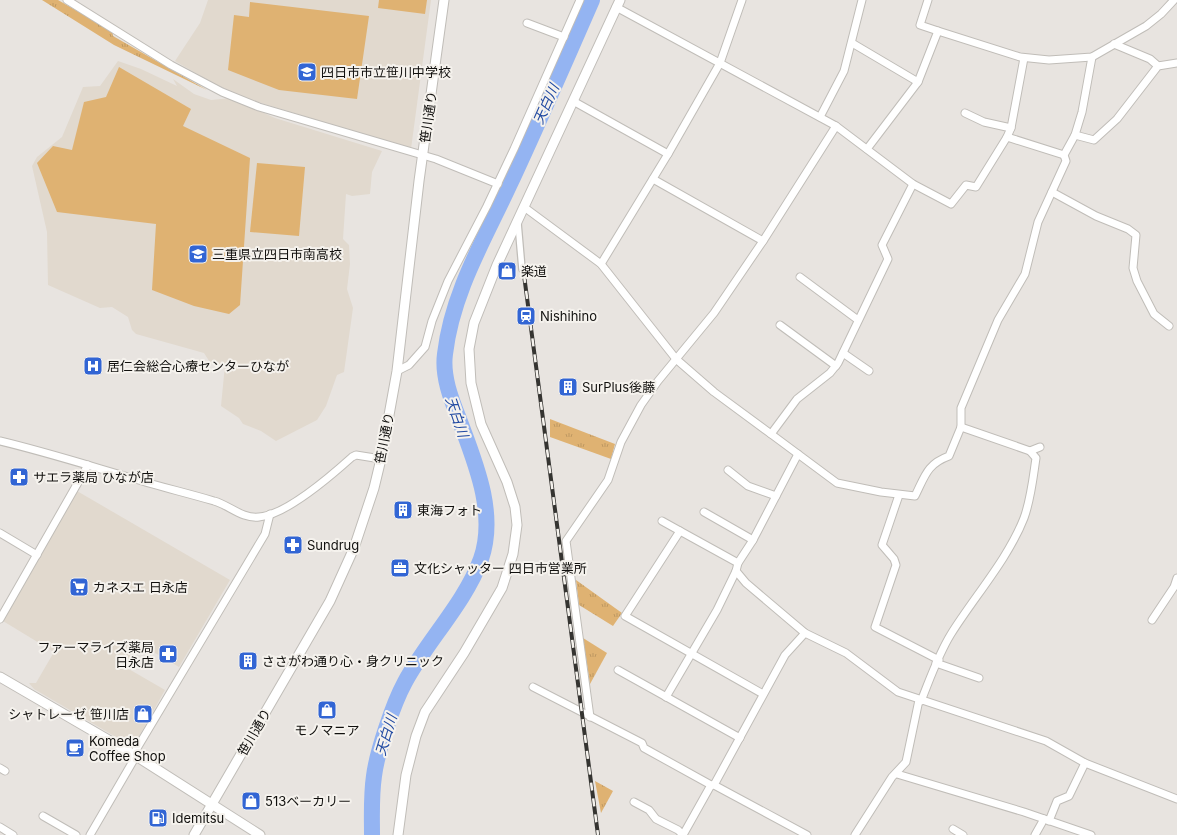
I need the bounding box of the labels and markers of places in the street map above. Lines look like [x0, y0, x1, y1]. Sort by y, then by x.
school or university icon: 四日市市立笹川中学校 [296, 61, 318, 83]
place label: 四日市市立笹川中学校 [321, 64, 451, 80]
school or university icon: 三重県立四日市南高校 [187, 243, 209, 265]
place label: 三重県立四日市南高校 [212, 246, 342, 262]
shop icon: 楽道 [496, 260, 518, 282]
place label: 楽道 [521, 263, 547, 279]
station icon: Nishihino [515, 305, 537, 327]
place label: Nishihino [540, 308, 597, 324]
hospital icon: 居仁会総合心療センターひなが [82, 355, 104, 377]
place label: 居仁会総合心療センターひなが [107, 358, 289, 374]
building icon: SurPlus後藤 [557, 376, 579, 398]
place label: SurPlus後藤 [582, 379, 655, 395]
pharmacy icon: サエラ薬局 ひなが店 [8, 466, 30, 488]
place label: サエラ薬局 ひなが店 [33, 469, 154, 485]
building icon: 東海フォト [392, 499, 414, 521]
place label: 東海フォト [417, 502, 482, 518]
pharmacy icon: Sundrug [282, 534, 304, 556]
place label: Sundrug [307, 537, 359, 553]
office icon: 文化シャッター 四日市営業所 [389, 557, 411, 579]
place label: 文化シャッター 四日市営業所 [414, 560, 587, 576]
supermarket icon: カネスエ 日永店 [68, 576, 90, 598]
place label: カネスエ 日永店 [93, 579, 188, 595]
place label: ファーマライズ薬局 日永店 [37, 639, 154, 670]
pharmacy icon: ファーマライズ薬局 日永店 [157, 643, 179, 665]
building icon: ささがわ通り心・身クリニック [237, 650, 259, 672]
place label: ささがわ通り心・身クリニック [262, 653, 444, 669]
shop icon: モノマニア [316, 699, 338, 721]
shop icon: シャトレーゼ 笹川店 [132, 703, 154, 725]
place label: シャトレーゼ 笹川店 [8, 706, 129, 722]
place label: モノマニア [294, 722, 360, 738]
place label: Komeda Coffee Shop [89, 733, 166, 764]
cafe icon: Komeda Coffee Shop [64, 737, 86, 759]
shop icon: 513ベーカリー [240, 790, 262, 812]
place label: 513ベーカリー [265, 793, 351, 809]
fuel station icon: Idemitsu [147, 807, 169, 829]
place label: Idemitsu [172, 810, 224, 826]

